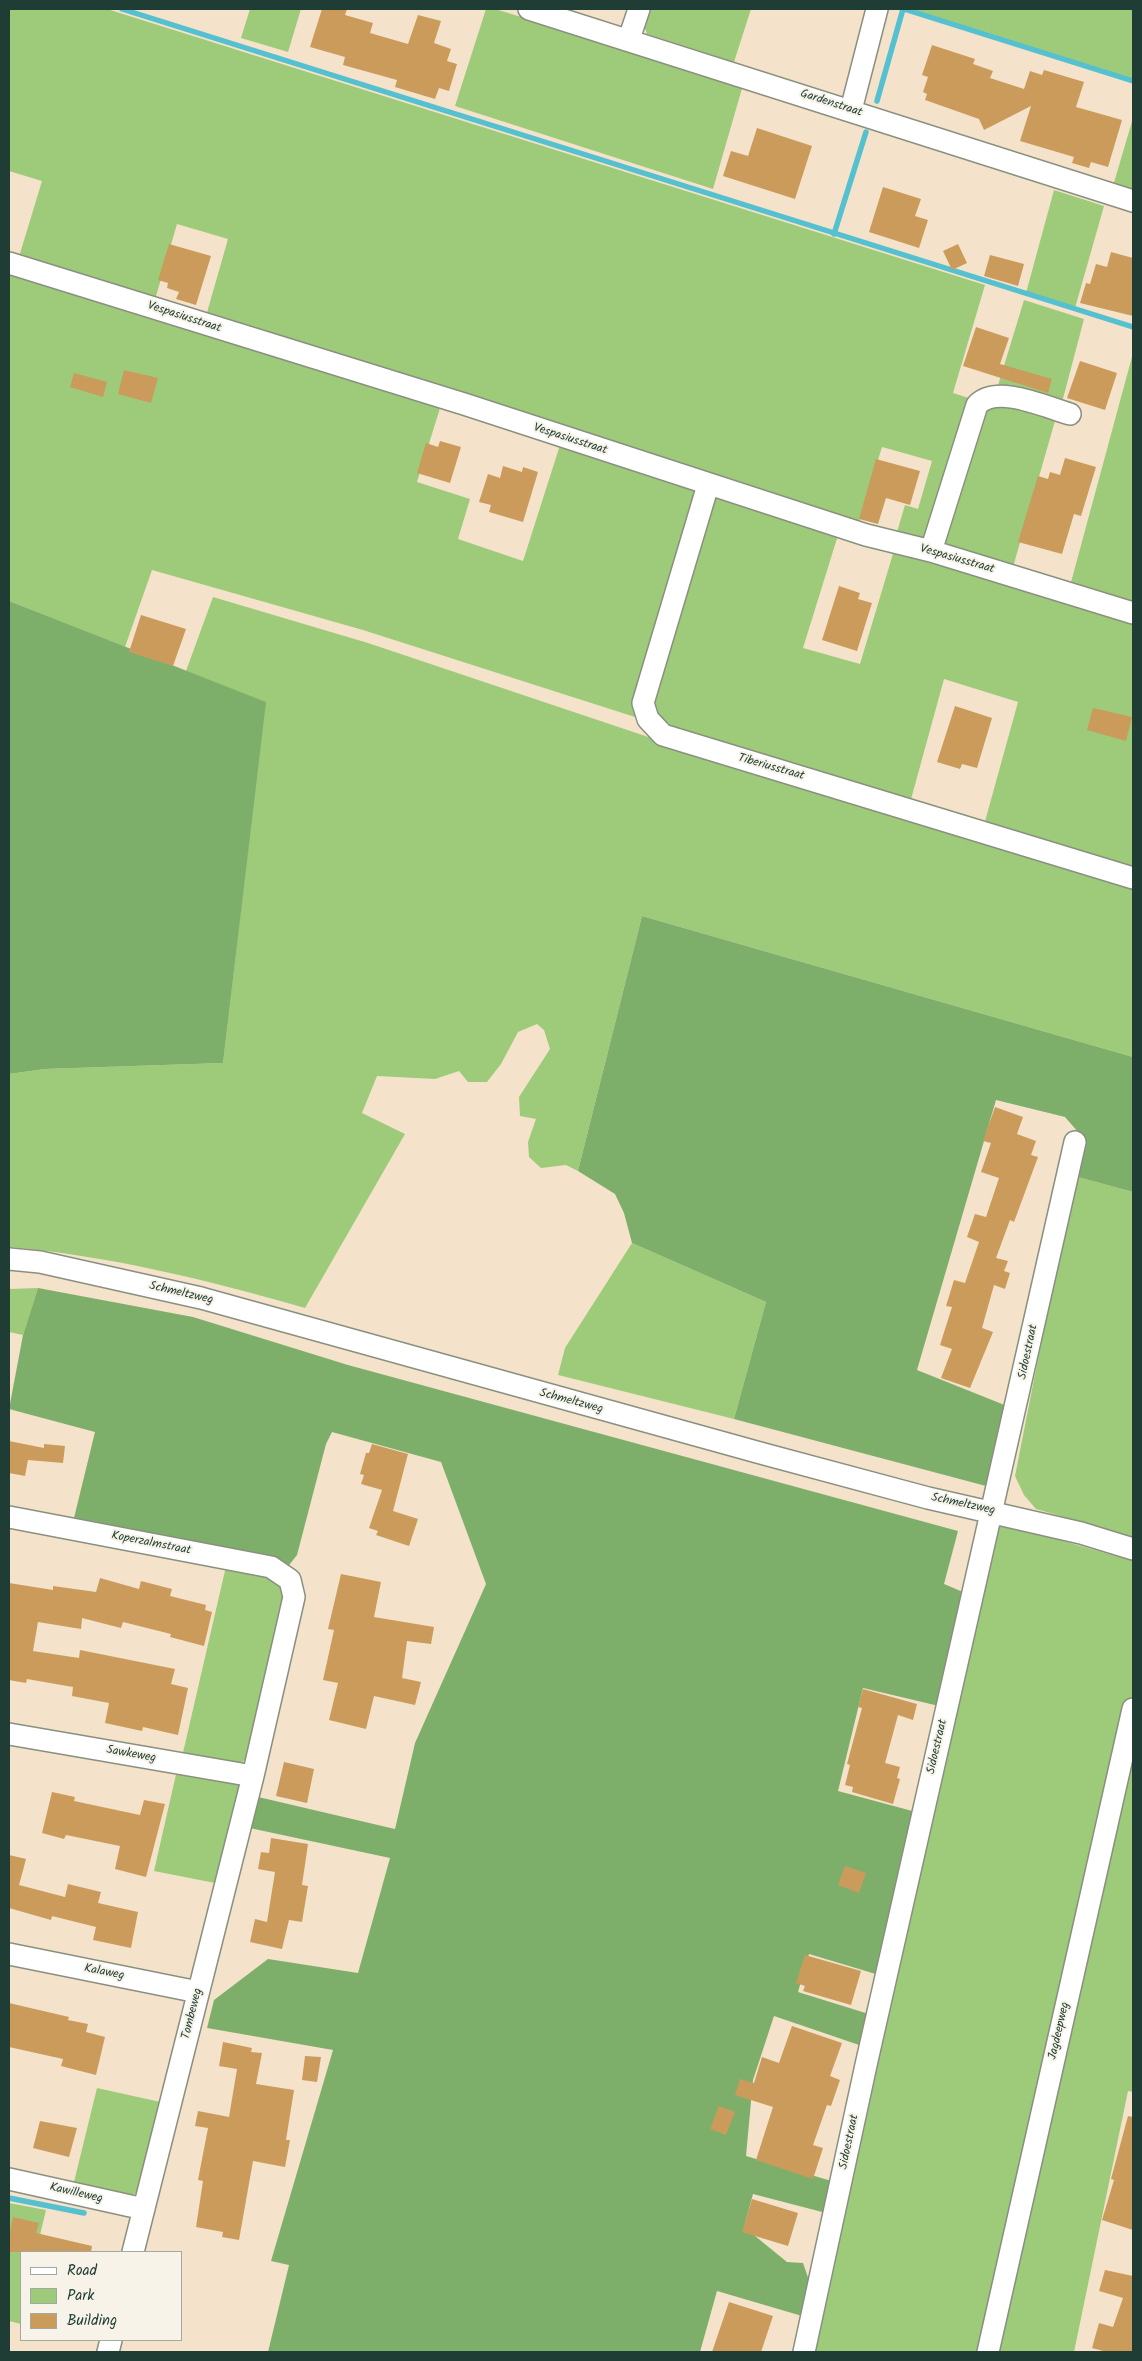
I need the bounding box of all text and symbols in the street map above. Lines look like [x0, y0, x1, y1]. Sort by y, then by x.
street label: Gardenstraat [798, 87, 864, 121]
street label: Vespasiusstraat [145, 299, 223, 337]
street label: Vespasiusstraat [531, 421, 609, 459]
street label: Vespasiusstraat [918, 543, 996, 577]
street label: Tiberiusstraat [736, 752, 806, 784]
street label: Schmeltzweg [148, 1280, 214, 1308]
street label: Sidoestraat [1016, 1323, 1042, 1381]
street label: Schmeltzweg [538, 1387, 604, 1417]
street label: Schmeltzweg [930, 1491, 996, 1519]
street label: Koperzalmstraat [110, 1529, 192, 1559]
street label: Sidoestraat [925, 1718, 951, 1776]
street label: Sawkeweg [105, 1744, 157, 1766]
street label: Kalaweg [83, 1962, 125, 1984]
street label: Tombeweg [180, 1987, 206, 2041]
street label: Jagdeepweg [1046, 2001, 1074, 2061]
street label: Sidoestraat [837, 2113, 863, 2171]
street label: Kawilleweg [48, 2181, 104, 2207]
legend [20, 2251, 182, 2341]
text: Road [67, 2259, 97, 2283]
text: Park [67, 2284, 94, 2308]
text: Building [67, 2309, 117, 2333]

